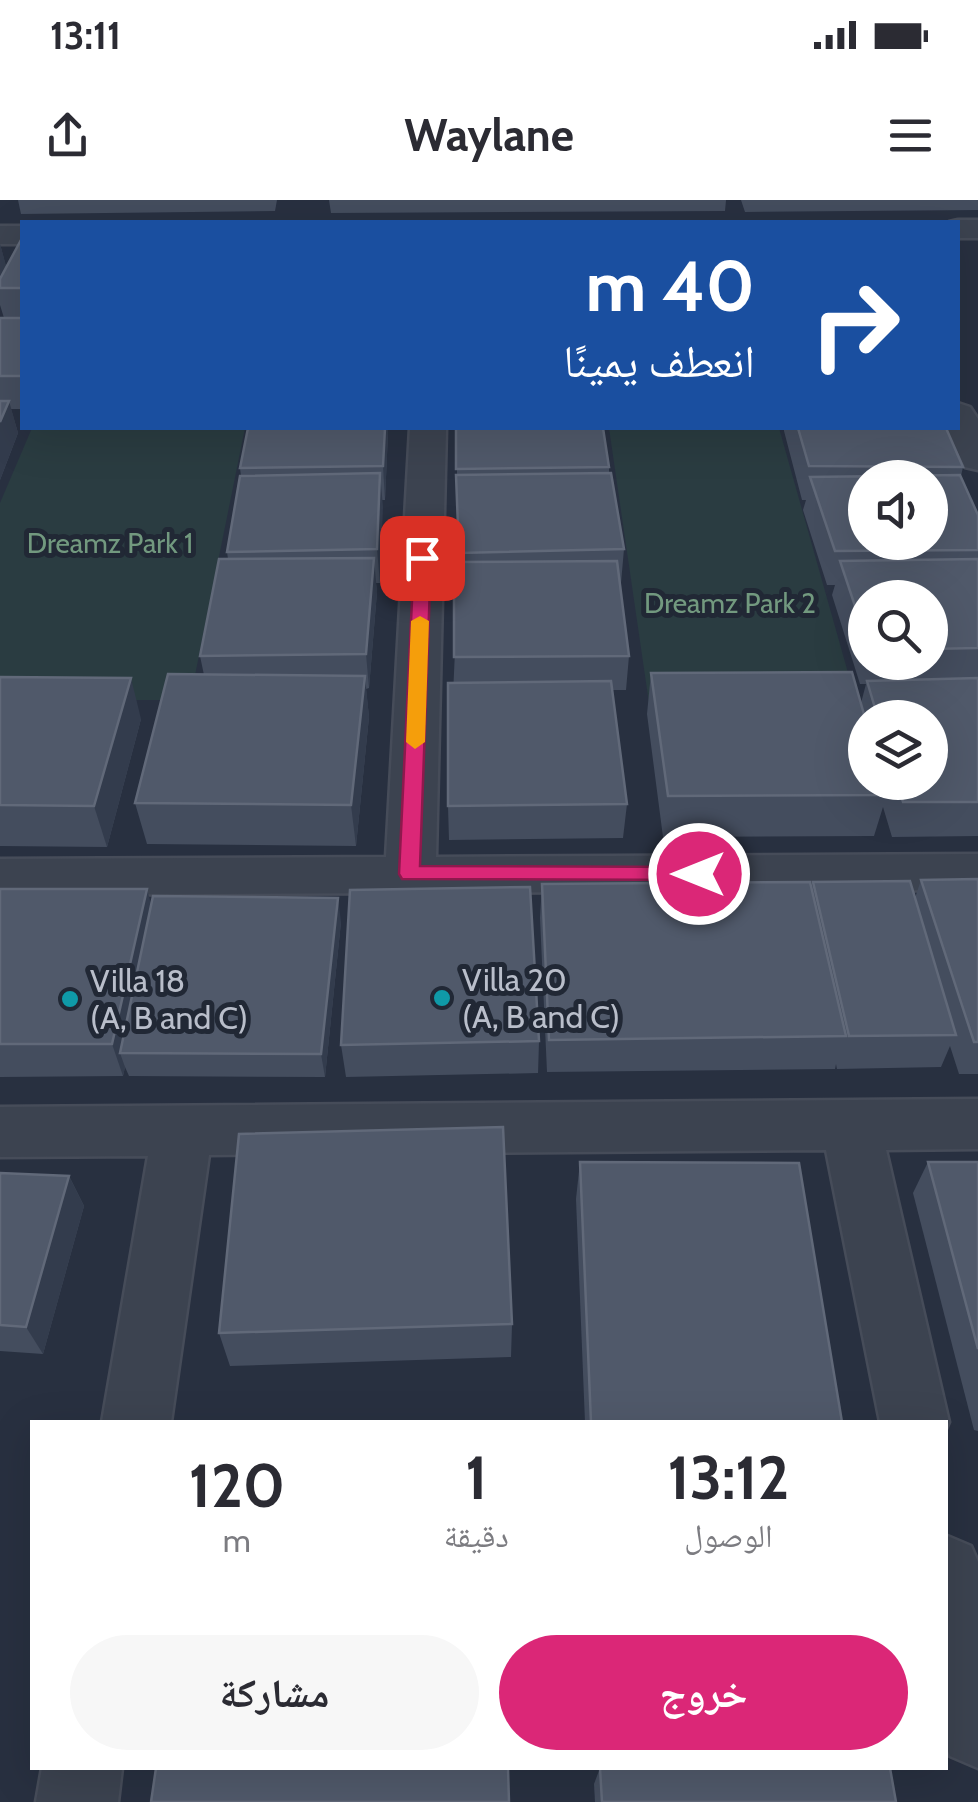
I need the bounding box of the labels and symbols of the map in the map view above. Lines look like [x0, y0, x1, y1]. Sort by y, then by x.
pin [380, 516, 465, 601]
park label: Dreamz Park 1 [27, 526, 193, 560]
park label: Dreamz Park 2 [644, 586, 816, 620]
position arrow [647, 822, 751, 926]
place label: Villa 20 (A, B and C) [462, 960, 620, 1036]
place label: Villa 18 (A, B and C) [90, 961, 248, 1037]
marker: Villa 20 (A, B and C) [431, 987, 453, 1009]
marker: Villa 18 (A, B and C) [59, 988, 81, 1010]

